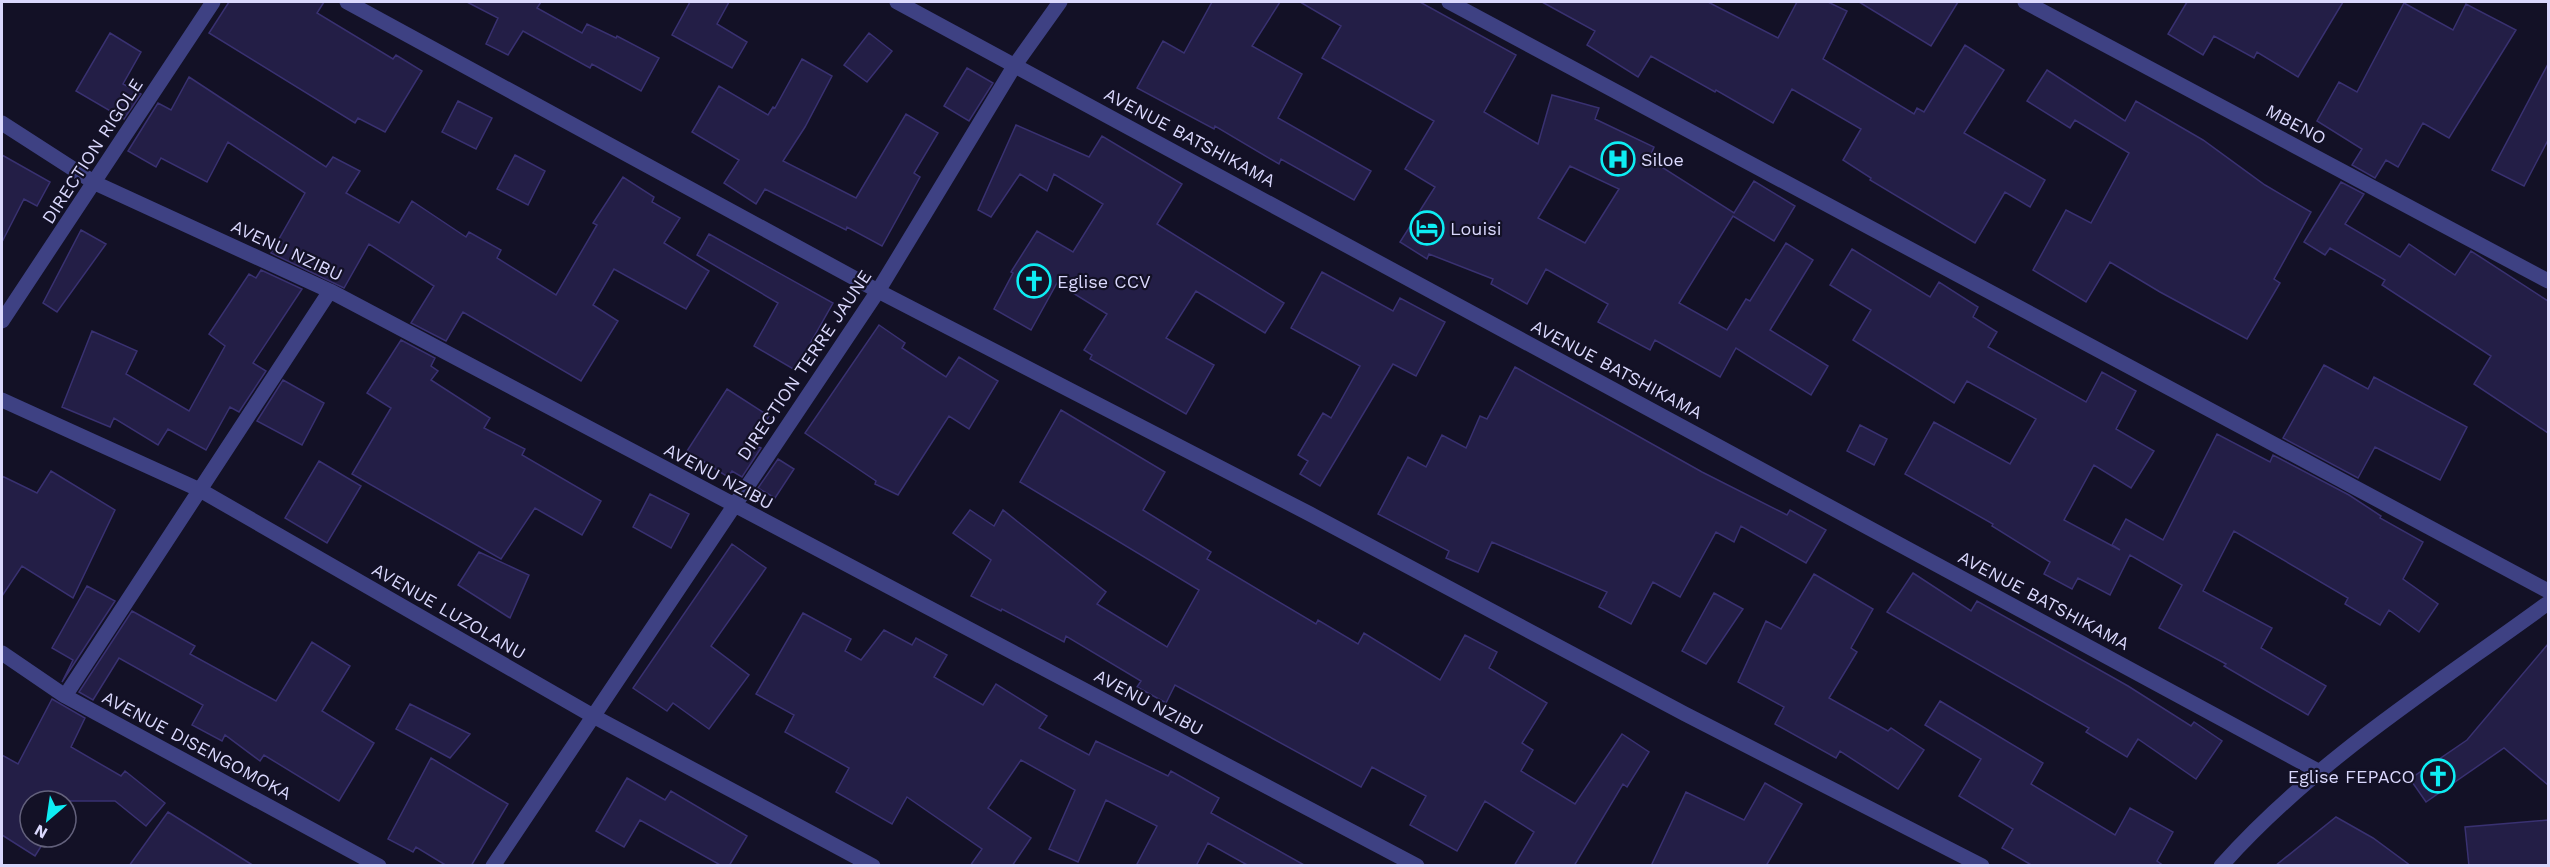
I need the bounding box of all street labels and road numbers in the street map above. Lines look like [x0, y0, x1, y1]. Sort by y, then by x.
street label: DIRECTION RIGOLE [37, 74, 147, 228]
street label: AVENUE BATSHIKAMA [1101, 83, 1279, 191]
street label: MBENO [2262, 99, 2330, 149]
street label: AVENU NZIBU [228, 215, 346, 285]
street label: DIRECTION TERRE JAUNE [733, 266, 875, 464]
street label: AVENUE BATSHIKAMA [1528, 315, 1706, 423]
street label: AVENU NZIBU [661, 438, 777, 514]
street label: AVENUE BATSHIKAMA [1955, 546, 2133, 654]
street label: AVENUE LUZOLANU [368, 558, 530, 664]
street label: AVENU NZIBU [1091, 664, 1207, 740]
street label: AVENUE DISENGOMOKA [99, 686, 295, 804]

